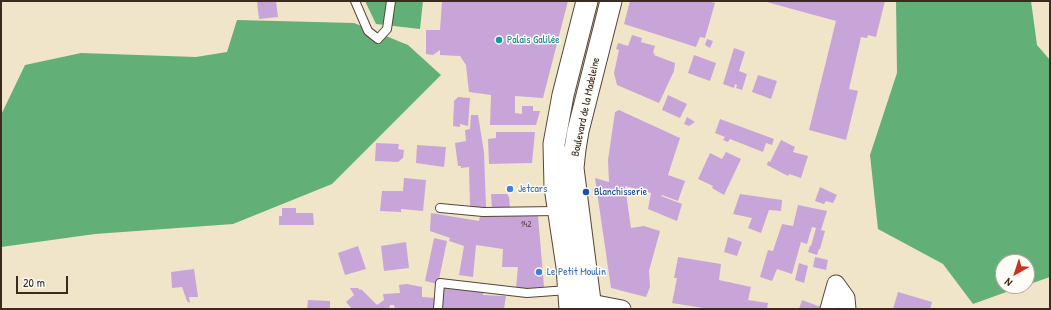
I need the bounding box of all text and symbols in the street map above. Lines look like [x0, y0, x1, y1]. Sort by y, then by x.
place label: Palais Galilée [507, 33, 560, 47]
marker: Palais Galilée [494, 35, 504, 45]
street label: Boulevard de la Madeleine [569, 56, 603, 158]
place label: Jetcars [518, 182, 547, 196]
marker: Jetcars [505, 184, 515, 194]
place label: Blanchisserie [594, 185, 647, 199]
marker: Blanchisserie [581, 187, 591, 197]
house number: 142 [521, 220, 531, 230]
north arrow [995, 254, 1035, 294]
place label: Le Petit Moulin [547, 265, 606, 279]
marker: Le Petit Moulin [534, 267, 544, 277]
scale bar [18, 268, 70, 294]
text: 20 m [23, 274, 45, 291]
text: N [1001, 275, 1015, 290]

